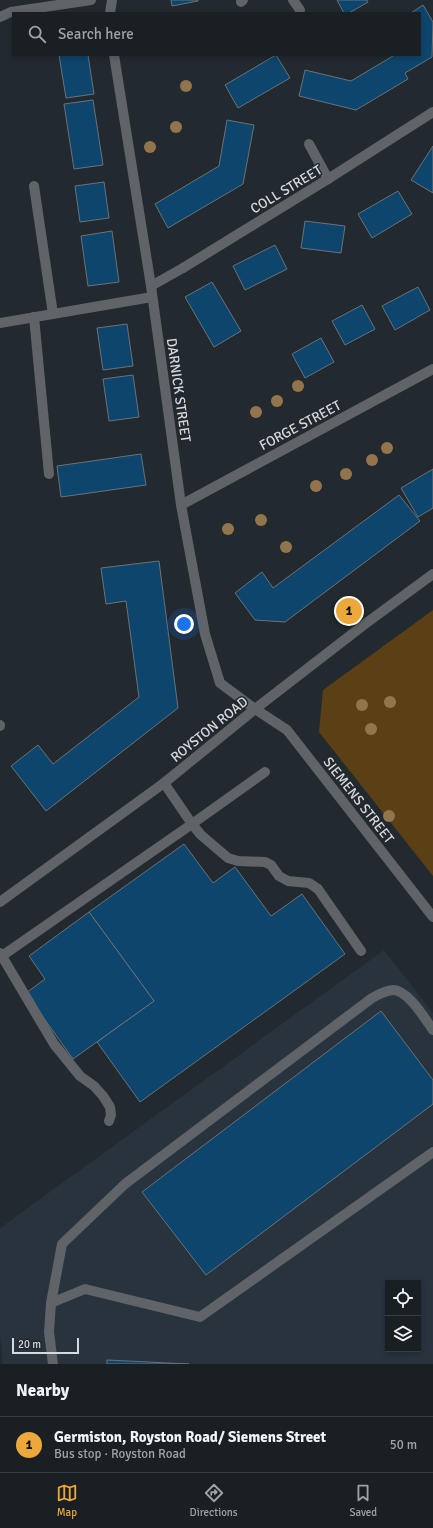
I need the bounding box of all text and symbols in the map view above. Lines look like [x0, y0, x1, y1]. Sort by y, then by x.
search box [12, 12, 421, 56]
icon: search [26, 23, 48, 45]
text: Search here [58, 25, 134, 43]
street label: COLL STREET [247, 161, 325, 217]
street label: DARNICK STREET [163, 337, 194, 443]
street label: FORGE STREET [256, 397, 344, 454]
pin: 1 [336, 596, 362, 626]
your location [174, 614, 194, 634]
street label: ROYSTON ROAD [167, 693, 251, 766]
street label: SIEMENS STREET [320, 754, 398, 847]
map controls [385, 1280, 421, 1352]
button: locate [385, 1280, 421, 1316]
button: layers [385, 1316, 421, 1352]
scale bar [12, 1336, 79, 1355]
text: 20 m [18, 1338, 41, 1351]
text: Nearby [16, 1380, 69, 1401]
text: Germiston, Royston Road/ Siemens Street [54, 1428, 326, 1446]
text: 1 [25, 1437, 33, 1453]
text: 50 m [390, 1437, 417, 1453]
text: Bus stop · Royston Road [54, 1446, 186, 1462]
tab: Map [56, 1482, 78, 1519]
tab: Directions [190, 1482, 238, 1519]
tab: Saved [349, 1482, 377, 1519]

